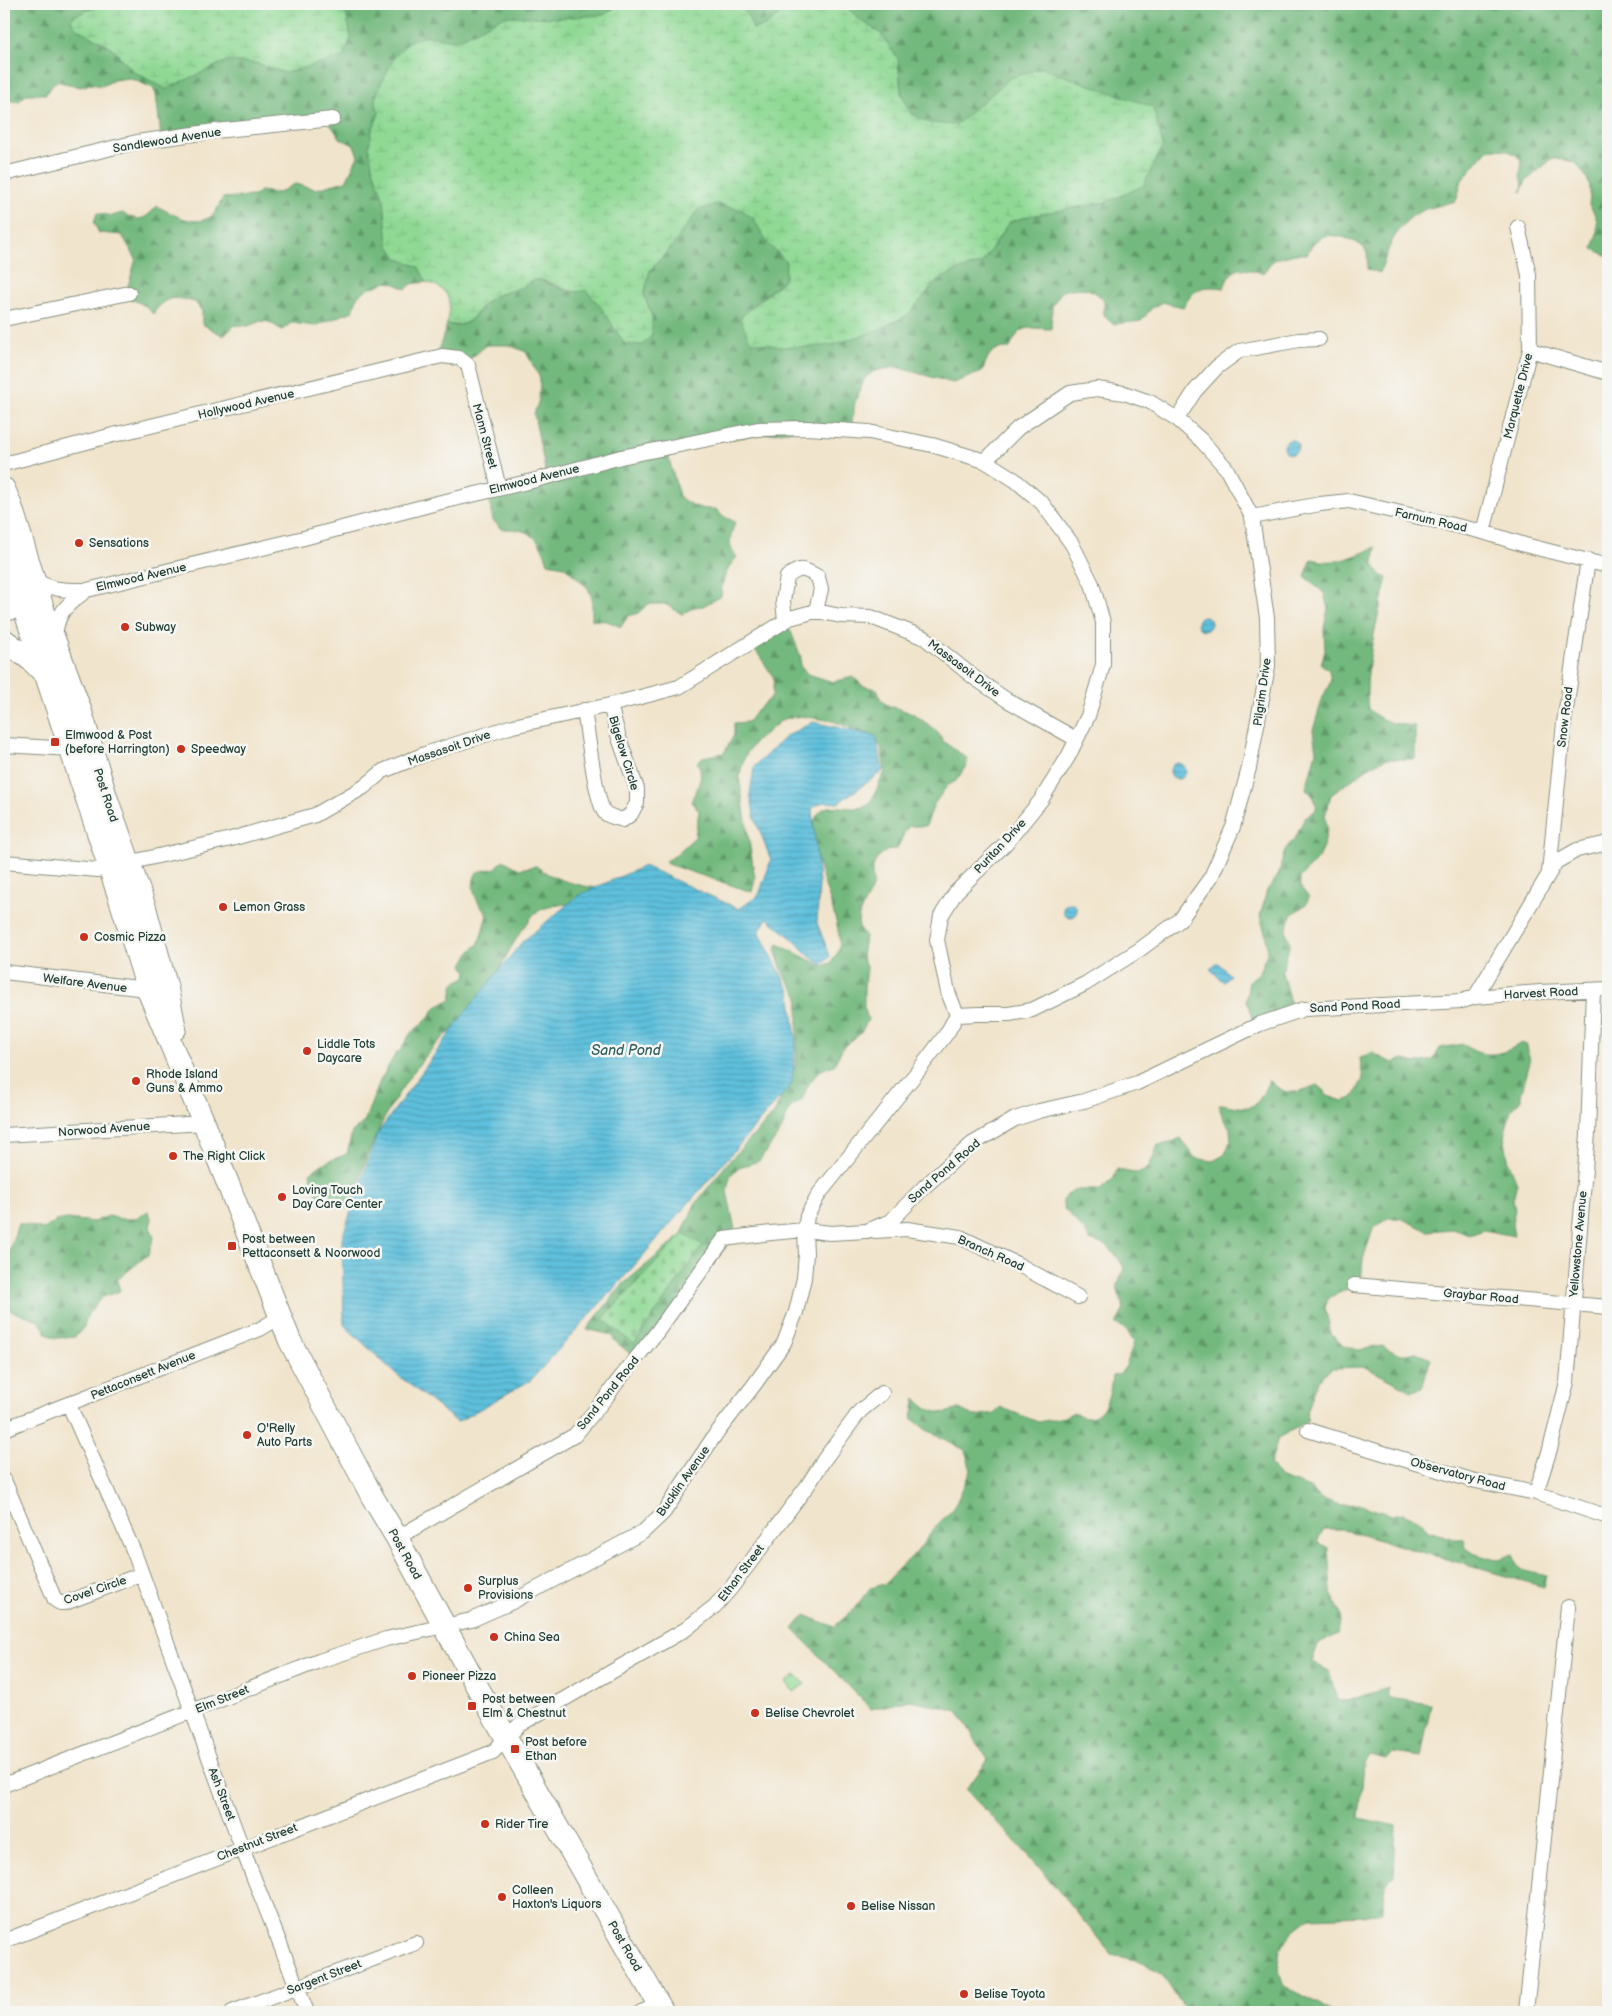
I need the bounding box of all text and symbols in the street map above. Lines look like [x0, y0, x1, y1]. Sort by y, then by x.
street label: Sandlewood Avenue [112, 125, 222, 156]
street label: Marquette Drive [1501, 352, 1536, 440]
street label: Hollywood Avenue [197, 386, 296, 423]
street label: Mann Street [469, 402, 500, 471]
street label: Elmwood Avenue [487, 461, 581, 498]
street label: Farnum Road [1393, 505, 1468, 536]
place label: Sensations [89, 536, 149, 551]
marker: Sensations [73, 537, 85, 549]
street label: Elmwood Avenue [94, 560, 188, 595]
place label: Subway [135, 620, 176, 635]
marker: Subway [119, 621, 131, 633]
street label: Massasoit Drive [925, 636, 1003, 700]
street label: Pilgrim Drive [1250, 657, 1275, 727]
street label: Snow Road [1554, 686, 1577, 748]
street label: Bigelow Circle [605, 714, 642, 792]
street label: Massasoit Drive [406, 727, 493, 770]
place label: Elmwood & Post (before Harrington) [65, 728, 170, 757]
marker: Elmwood & Post (before Harrington) [49, 736, 61, 748]
place label: Speedway [191, 742, 247, 757]
marker: Speedway [175, 743, 187, 755]
street label: Post Road [90, 766, 121, 824]
street label: Puritan Drive [971, 816, 1030, 877]
place label: Lemon Grass [233, 900, 305, 915]
marker: Lemon Grass [217, 901, 229, 913]
place label: Cosmic Pizza [94, 930, 166, 945]
marker: Cosmic Pizza [78, 931, 90, 943]
street label: Welfare Avenue [42, 971, 128, 996]
street label: Harvest Road [1503, 984, 1579, 1003]
street label: Sand Pond Road [1309, 997, 1401, 1016]
place label: Liddle Tots Daycare [317, 1037, 375, 1066]
water label: Sand Pond [591, 1042, 662, 1059]
marker: Liddle Tots Daycare [301, 1045, 313, 1057]
place label: Rhode Island Guns & Ammo [146, 1067, 223, 1096]
marker: Rhode Island Guns & Ammo [130, 1075, 142, 1087]
street label: Norwood Avenue [58, 1119, 151, 1140]
street label: Sand Pond Road [905, 1136, 984, 1207]
place label: The Right Click [183, 1149, 265, 1164]
marker: The Right Click [167, 1150, 179, 1162]
place label: Loving Touch Day Care Center [292, 1183, 383, 1212]
street label: Yellowstone Avenue [1566, 1190, 1591, 1299]
marker: Loving Touch Day Care Center [276, 1191, 288, 1203]
place label: Post between Pettaconsett & Noorwood [242, 1232, 380, 1261]
street label: Branch Road [955, 1232, 1026, 1275]
marker: Post between Pettaconsett & Noorwood [226, 1240, 238, 1252]
street label: Graybar Road [1443, 1286, 1519, 1307]
street label: Pettaconsett Avenue [89, 1348, 198, 1403]
street label: Sand Pond Road [574, 1353, 643, 1433]
place label: O'Relly Auto Parts [257, 1421, 312, 1450]
marker: O'Relly Auto Parts [241, 1429, 253, 1441]
street label: Bucklin Avenue [653, 1443, 713, 1520]
street label: Observatory Road [1409, 1455, 1507, 1494]
street label: Post Road [384, 1526, 425, 1582]
street label: Ethan Street [715, 1541, 768, 1605]
street label: Covel Circle [62, 1573, 129, 1608]
place label: Surplus Provisions [478, 1574, 533, 1603]
marker: Surplus Provisions [462, 1582, 474, 1594]
place label: China Sea [504, 1630, 560, 1645]
marker: China Sea [488, 1631, 500, 1643]
place label: Pioneer Pizza [422, 1669, 496, 1684]
marker: Pioneer Pizza [406, 1670, 418, 1682]
street label: Elm Street [193, 1682, 251, 1717]
place label: Post between Elm & Chestnut [482, 1692, 566, 1721]
marker: Post between Elm & Chestnut [466, 1700, 478, 1712]
place label: Belise Chevrolet [765, 1706, 855, 1721]
marker: Belise Chevrolet [749, 1707, 761, 1719]
place label: Post before Ethan [525, 1735, 587, 1764]
marker: Post before Ethan [509, 1743, 521, 1755]
street label: Ash Street [205, 1766, 239, 1823]
place label: Rider Tire [495, 1817, 548, 1832]
marker: Rider Tire [479, 1818, 491, 1830]
street label: Chestnut Street [215, 1820, 300, 1865]
place label: Colleen Haxton's Liquors [512, 1883, 601, 1912]
marker: Colleen Haxton's Liquors [496, 1891, 508, 1903]
place label: Belise Nissan [861, 1899, 936, 1914]
marker: Belise Nissan [845, 1900, 857, 1912]
street label: Post Road [604, 1918, 645, 1974]
street label: Sargent Street [285, 1956, 364, 1999]
place label: Belise Toyota [974, 1987, 1045, 2002]
marker: Belise Toyota [958, 1988, 970, 2000]

